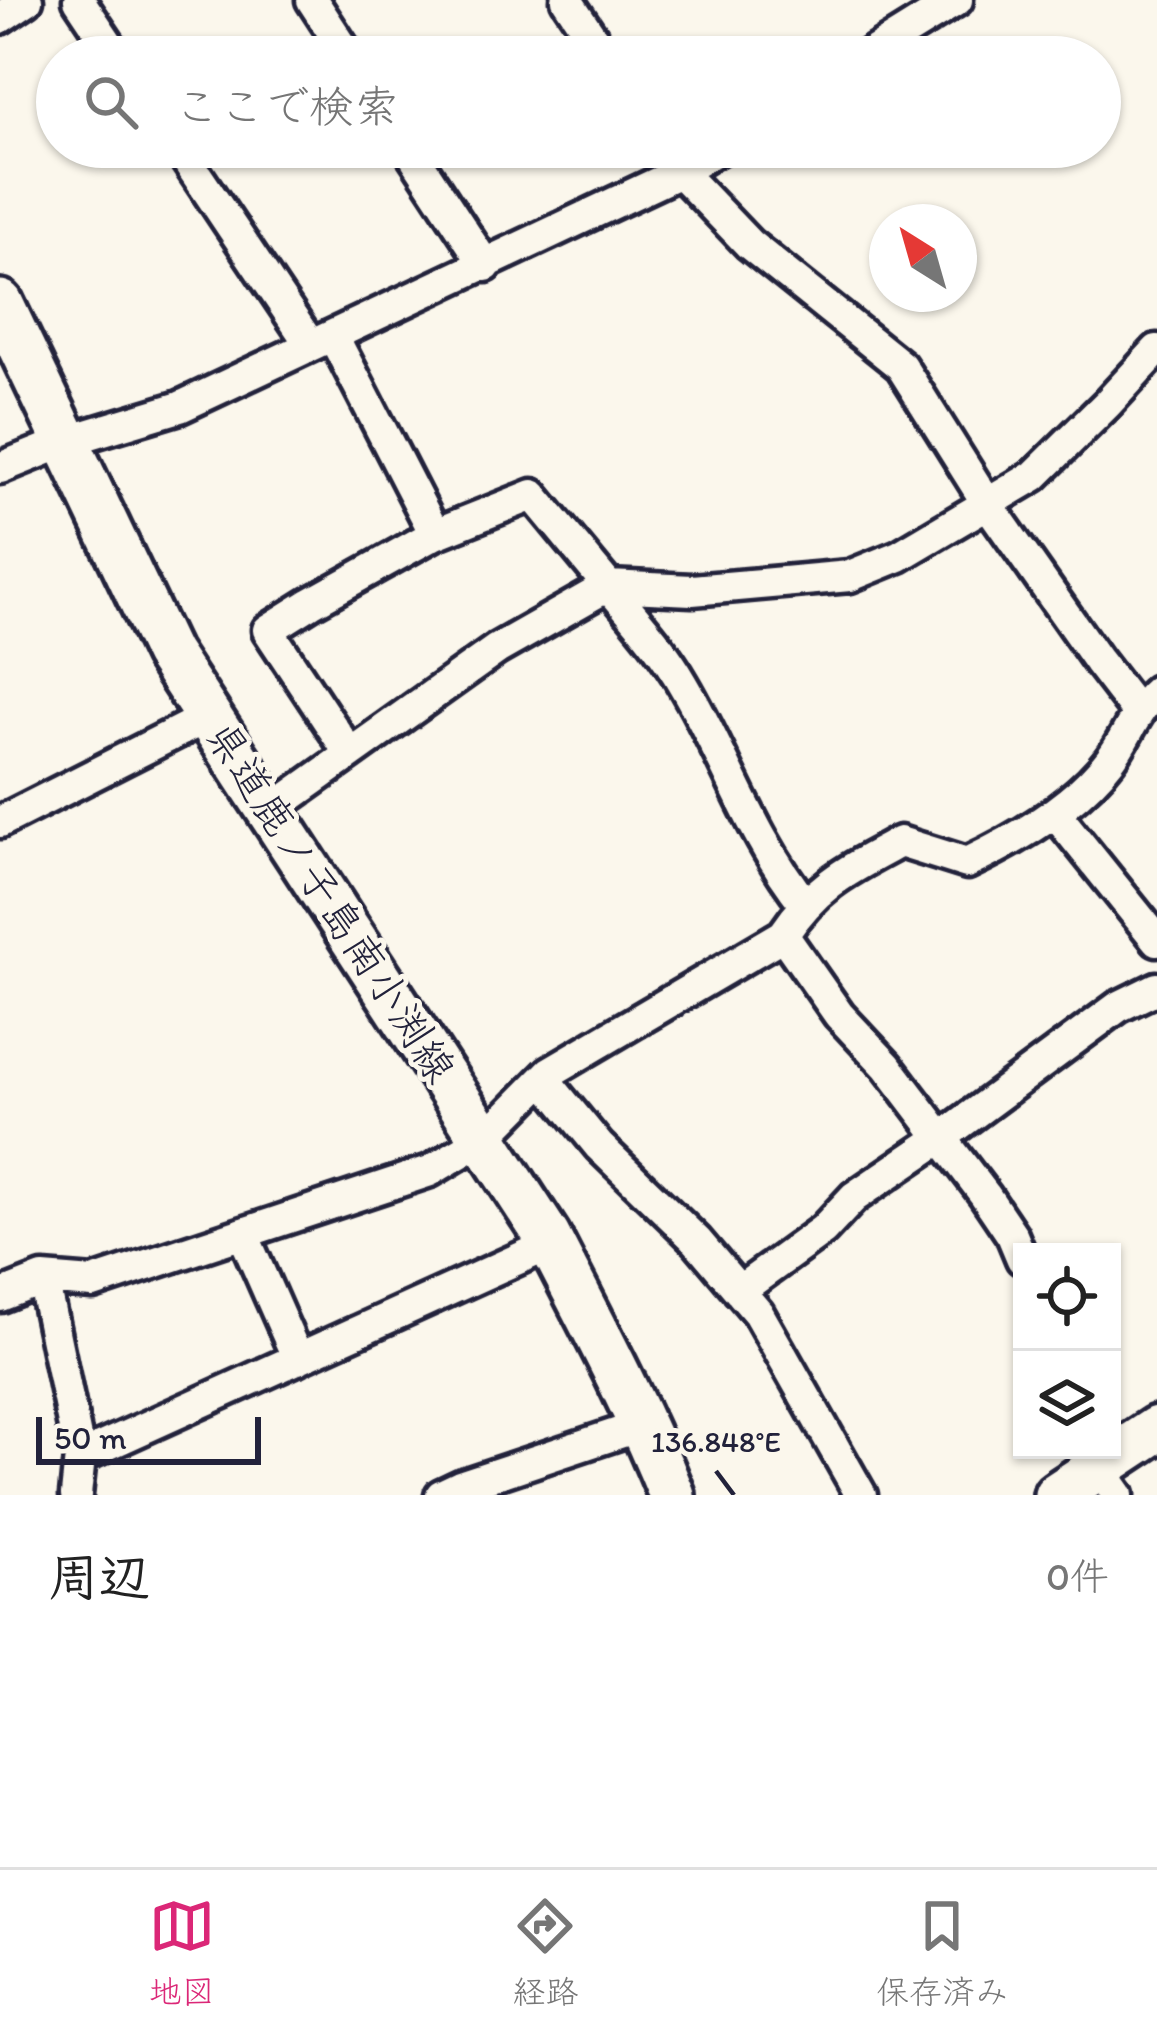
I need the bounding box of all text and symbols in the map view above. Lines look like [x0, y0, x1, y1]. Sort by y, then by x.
search box [36, 36, 1121, 168]
icon: search [78, 69, 144, 135]
text: ここで検索 [174, 79, 399, 133]
north arrow [869, 204, 977, 312]
street label: 県道鹿ノ子島南小渕線 [195, 712, 467, 1092]
map controls [1013, 1243, 1121, 1459]
button: locate [1013, 1243, 1121, 1351]
button: layers [1013, 1351, 1121, 1459]
scale bar [36, 1411, 261, 1464]
text: 50 m [54, 1418, 127, 1457]
text: 136.848°E [651, 1423, 781, 1460]
text: 周辺 [48, 1547, 150, 1608]
text: 0件 [1046, 1553, 1109, 1600]
tab: 地図 [149, 1893, 215, 2013]
tab: 経路 [512, 1893, 578, 2013]
tab: 保存済み [876, 1893, 1008, 2013]

